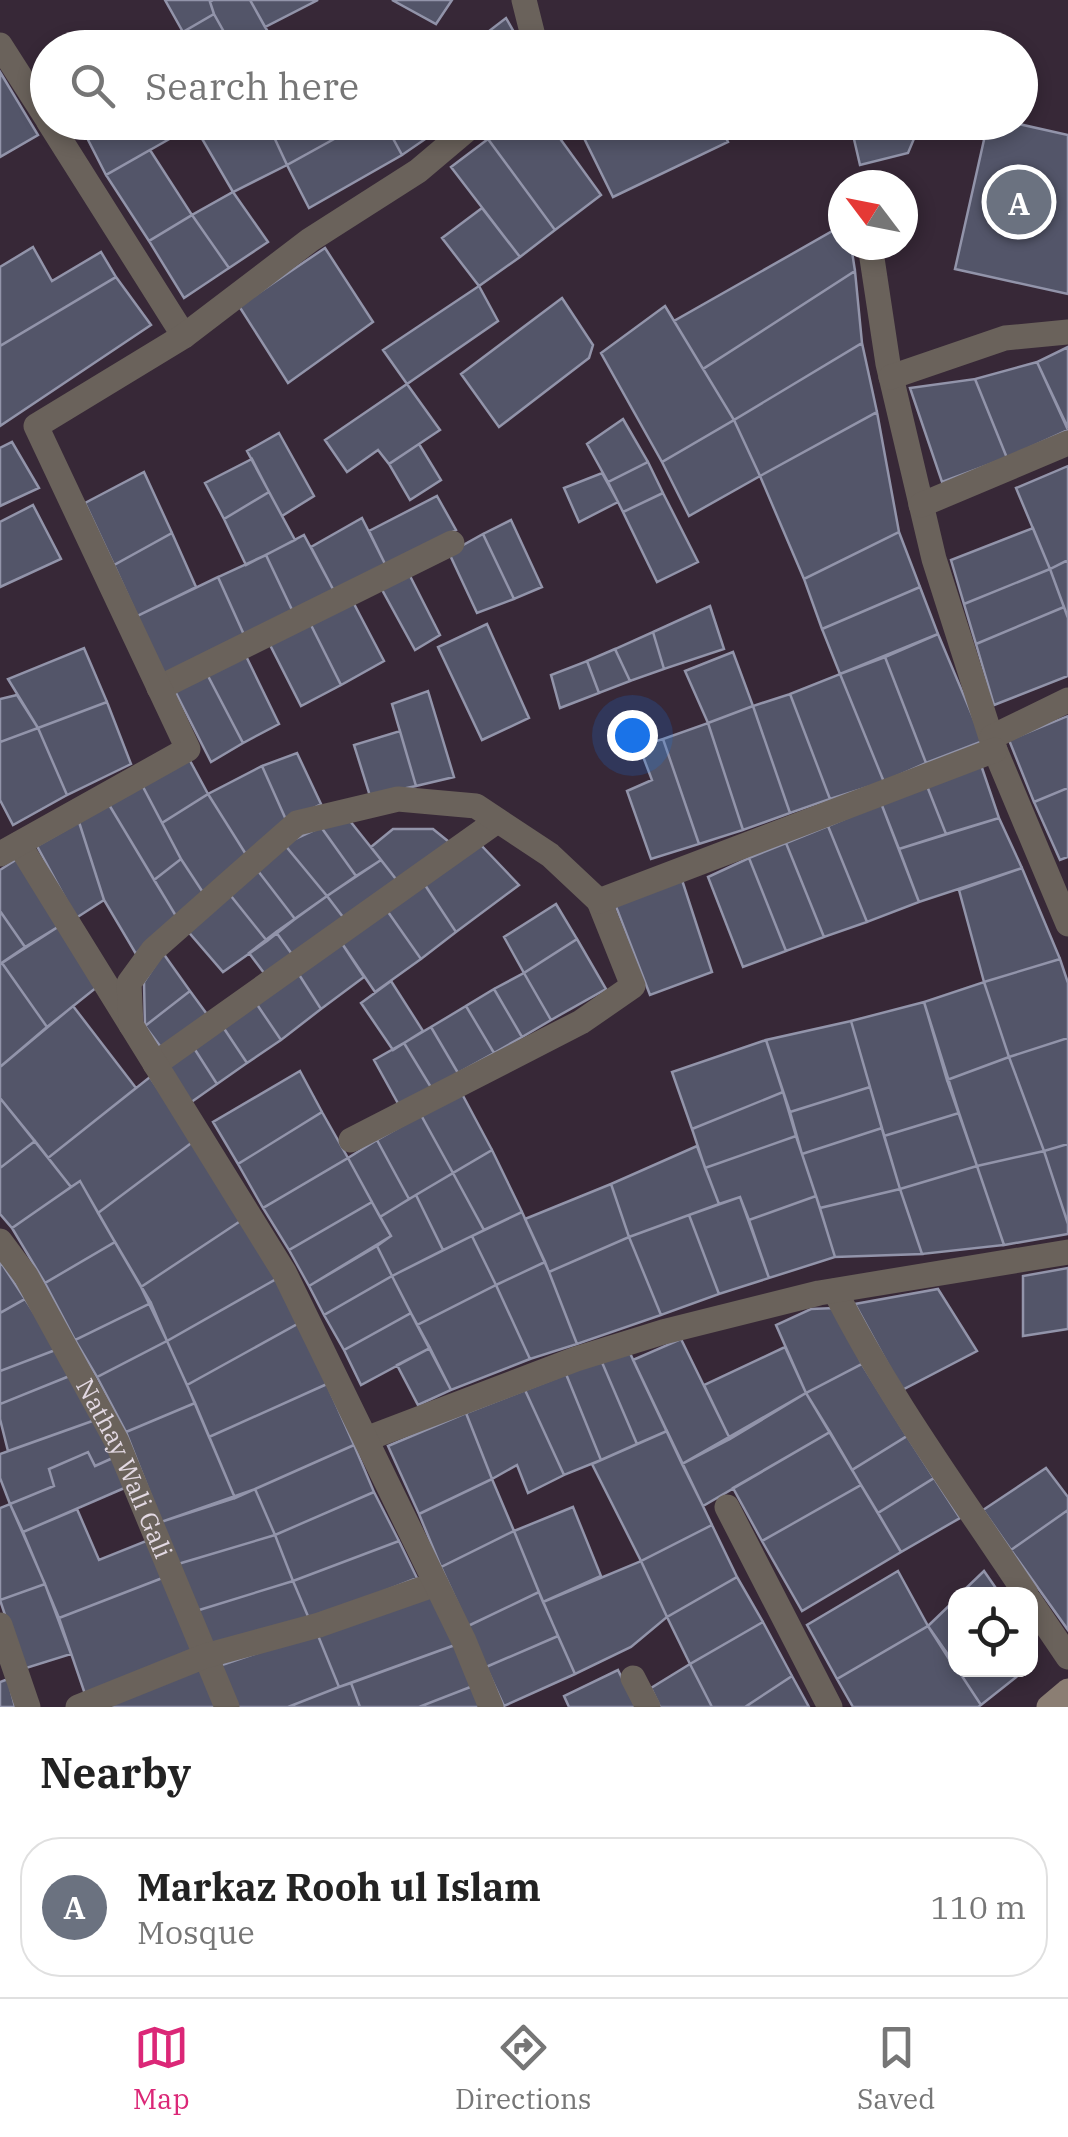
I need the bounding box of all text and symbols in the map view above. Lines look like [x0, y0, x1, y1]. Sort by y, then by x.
search box [30, 30, 1038, 140]
icon: search [65, 58, 120, 113]
text: Search here [145, 61, 359, 110]
pin: A [986, 164, 1052, 240]
north arrow [828, 170, 918, 260]
your location [607, 710, 658, 761]
street label: Nathay Wali Gali [69, 1372, 180, 1563]
map controls [948, 1587, 1038, 1677]
button: locate [948, 1587, 1038, 1677]
text: Nearby [40, 1745, 191, 1800]
text: Markaz Rooh ul Islam [137, 1862, 541, 1911]
text: A [63, 1886, 86, 1928]
text: 110 m [930, 1886, 1026, 1928]
text: Mosque [137, 1911, 255, 1953]
tab: Map [133, 2020, 190, 2117]
tab: Directions [455, 2020, 592, 2117]
tab: Saved [857, 2020, 935, 2117]

